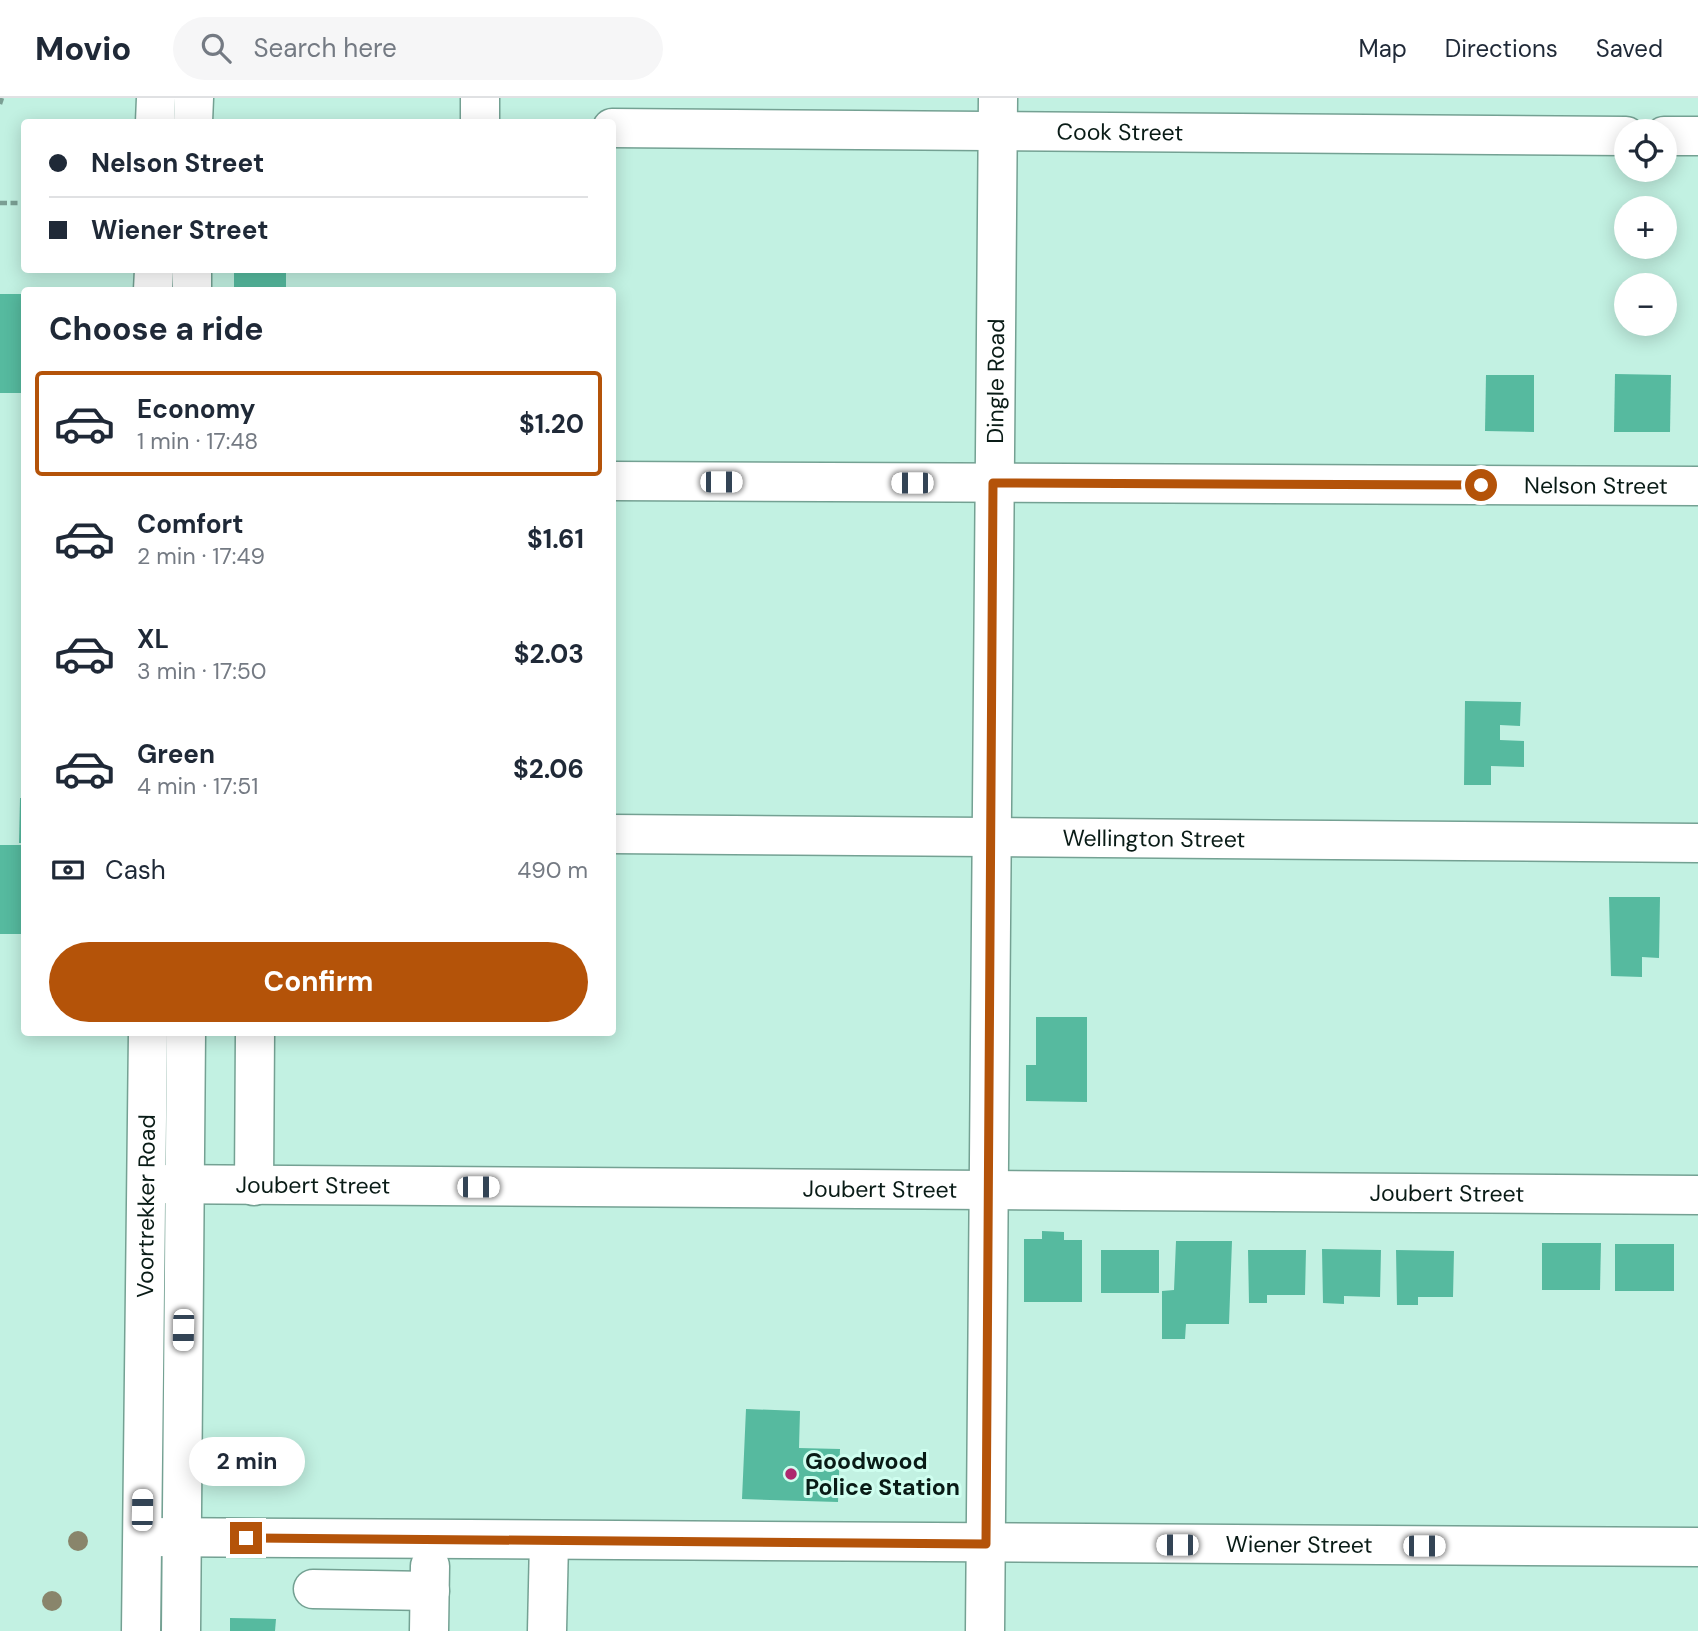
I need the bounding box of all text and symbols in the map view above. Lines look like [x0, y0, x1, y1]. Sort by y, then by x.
search box [173, 17, 663, 80]
text: Movio [35, 27, 131, 70]
icon: search [197, 29, 235, 67]
text: Search here [253, 31, 397, 65]
text: Map [1359, 33, 1407, 64]
text: Directions [1445, 33, 1558, 64]
text: Saved [1596, 33, 1663, 64]
street label: Cook Street [1056, 117, 1183, 148]
map controls [1614, 119, 1677, 336]
button: locate [1614, 119, 1677, 182]
text: Nelson Street [91, 146, 264, 180]
button: + [1614, 196, 1677, 259]
text: Wiener Street [91, 213, 268, 247]
button: − [1614, 273, 1677, 336]
text: Choose a ride [49, 308, 264, 350]
street label: Dingle Road [980, 318, 1011, 444]
icon: car [53, 392, 116, 455]
text: Economy [137, 392, 255, 426]
text: $1.20 [519, 407, 584, 441]
text: 1 min · 17:48 [137, 426, 258, 456]
route start [1465, 469, 1497, 501]
street label: Nelson Street [1524, 470, 1668, 501]
car [701, 472, 743, 493]
car [892, 473, 934, 494]
icon: car [53, 507, 116, 570]
text: Comfort [137, 507, 243, 541]
text: $1.61 [527, 522, 584, 556]
text: 2 min · 17:49 [137, 541, 265, 571]
icon: car [53, 622, 116, 685]
text: XL [137, 622, 169, 656]
text: $2.03 [514, 637, 584, 671]
text: 3 min · 17:50 [137, 656, 267, 686]
icon: car [53, 737, 116, 800]
text: Green [137, 737, 215, 771]
text: $2.06 [513, 752, 584, 786]
text: 4 min · 17:51 [137, 771, 258, 801]
street label: Wellington Street [1062, 823, 1246, 854]
icon: cash [49, 851, 87, 889]
text: Cash [105, 853, 166, 887]
text: 490 m [517, 855, 588, 885]
button: Confirm [49, 942, 588, 1022]
street label: Voortrekker Road [130, 1114, 162, 1298]
street label: Joubert Street [236, 1170, 390, 1201]
street label: Joubert Street [802, 1174, 957, 1205]
car [458, 1177, 500, 1198]
street label: Joubert Street [1369, 1178, 1524, 1209]
car [173, 1309, 194, 1351]
callout: 2 min [188, 1436, 304, 1486]
text: 2 min [217, 1446, 277, 1476]
place label: Goodwood Police Station [805, 1446, 960, 1502]
marker: Goodwood Police Station [783, 1466, 799, 1482]
car [132, 1489, 153, 1531]
route end [230, 1522, 262, 1554]
street label: Wiener Street [1225, 1529, 1373, 1560]
car [1157, 1535, 1199, 1556]
car [1404, 1536, 1446, 1557]

